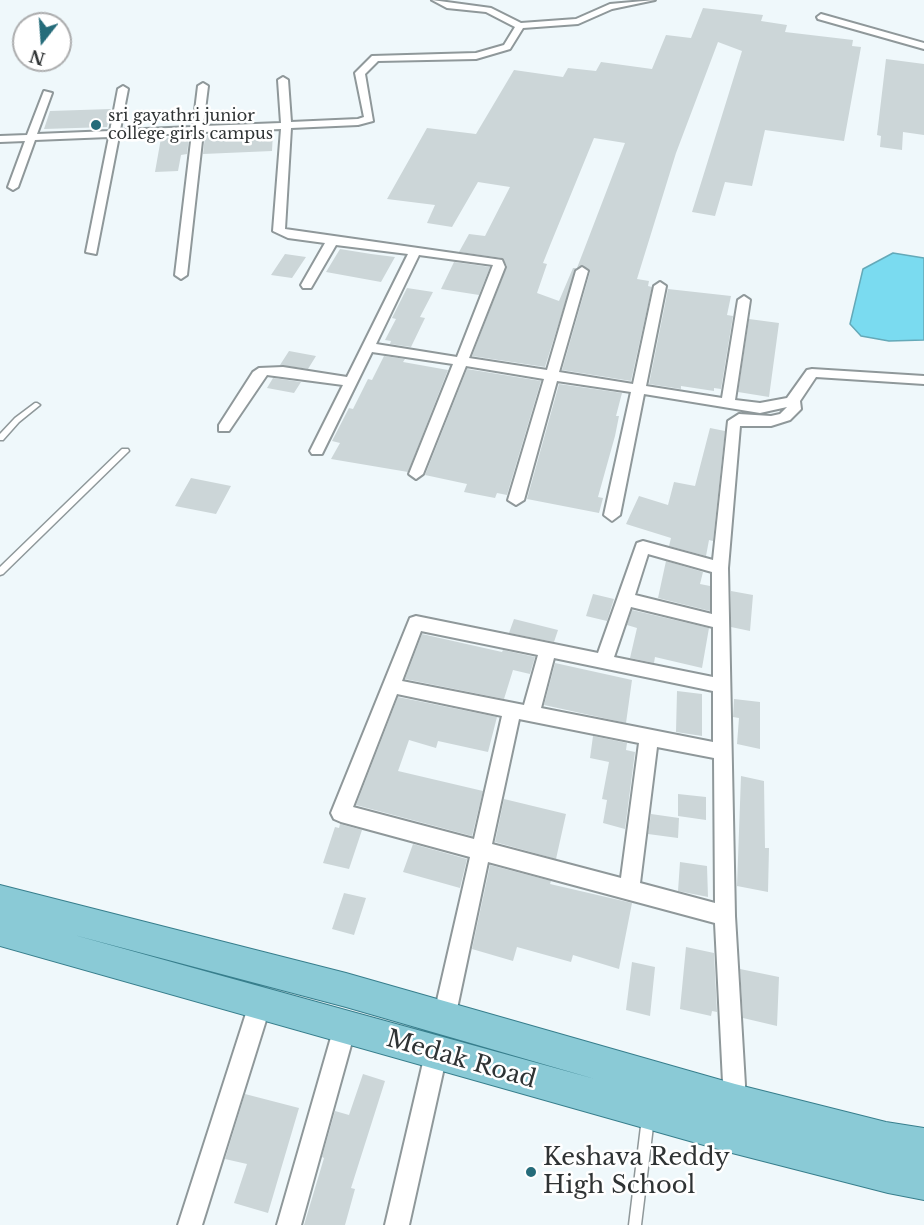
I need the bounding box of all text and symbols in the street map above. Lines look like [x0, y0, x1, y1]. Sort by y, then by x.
north arrow [12, 12, 72, 72]
text: N [27, 46, 47, 69]
place label: sri gayathri junior college girls campus [108, 106, 273, 144]
marker: sri gayathri junior college girls campus [89, 118, 103, 132]
street label: Medak Road [383, 1025, 539, 1095]
place label: Keshava Reddy High School [543, 1144, 730, 1200]
marker: Keshava Reddy High School [524, 1165, 538, 1179]

